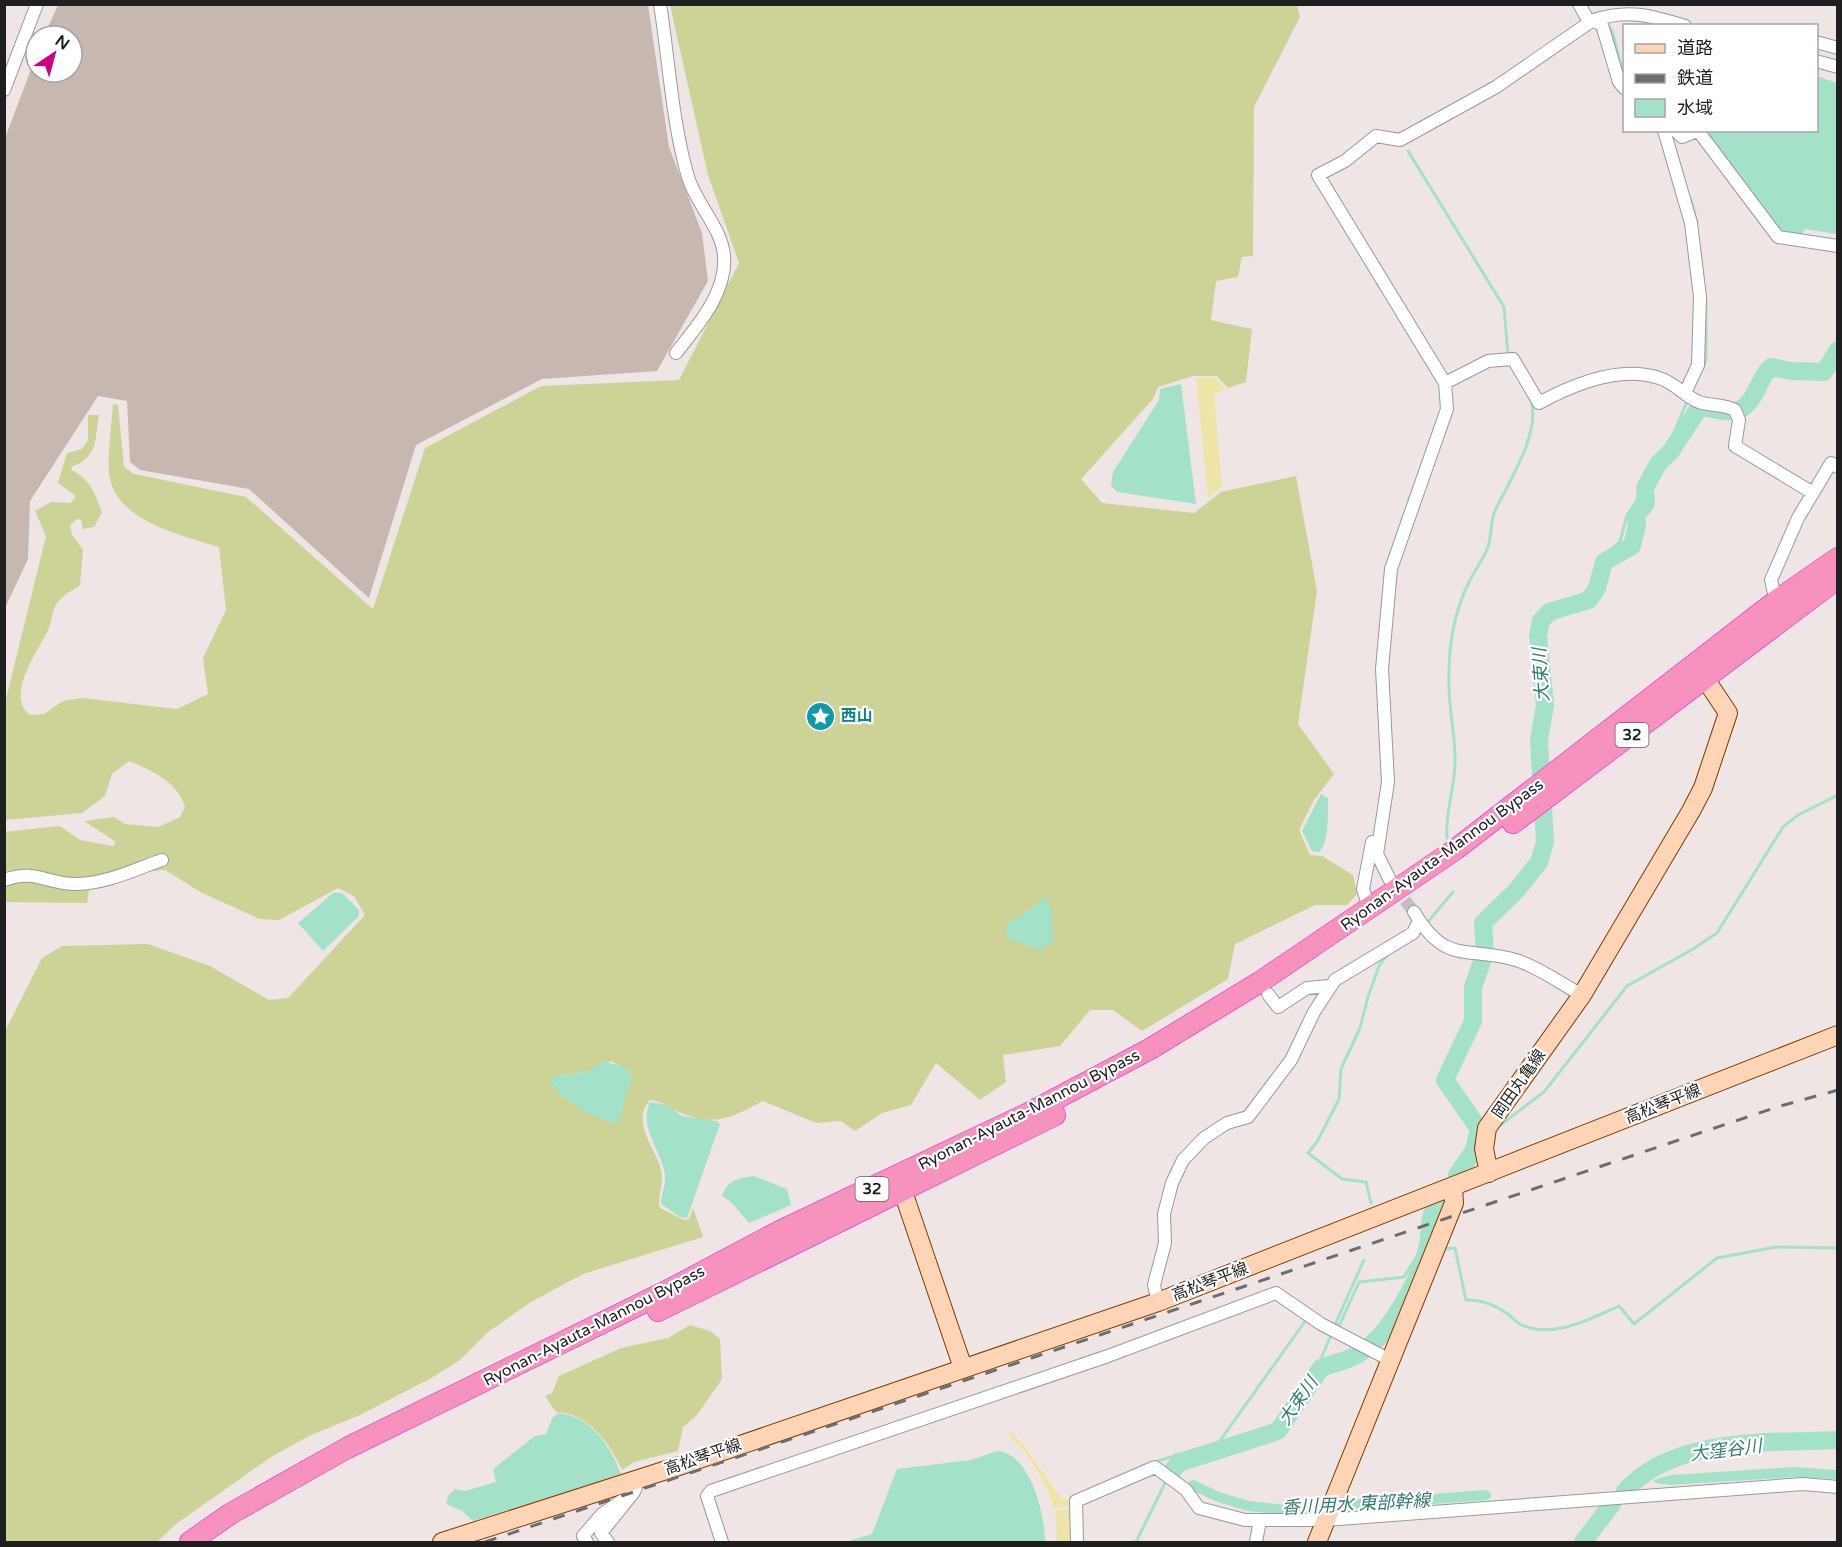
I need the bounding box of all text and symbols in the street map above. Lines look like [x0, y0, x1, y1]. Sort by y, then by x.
north arrow [24, 24, 84, 84]
legend [1623, 24, 1818, 132]
text: N [51, 31, 73, 55]
text: 道路 [1677, 37, 1713, 59]
text: 鉄道 [1677, 67, 1713, 89]
text: 水域 [1677, 97, 1713, 119]
water label: 大束川 [1528, 645, 1554, 703]
place icon: 西山 [804, 700, 836, 732]
place label: 西山 [841, 706, 873, 726]
road number: 32 [1616, 723, 1648, 747]
street label: Ryonan-Ayauta-Mannou Bypass [1337, 775, 1547, 935]
street label: Ryonan-Ayauta-Mannou Bypass [915, 1045, 1143, 1175]
street label: 岡田丸亀線 [1488, 1045, 1550, 1123]
street label: 高松琴平線 [1622, 1080, 1704, 1128]
road number: 32 [856, 1177, 888, 1201]
street label: 高松琴平線 [1169, 1258, 1251, 1306]
street label: Ryonan-Ayauta-Mannou Bypass [480, 1261, 708, 1391]
water label: 大束川 [1274, 1371, 1324, 1429]
water label: 大窪谷川 [1689, 1434, 1765, 1465]
street label: 高松琴平線 [662, 1435, 744, 1479]
water label: 香川用水 東部幹線 [1281, 1489, 1433, 1519]

